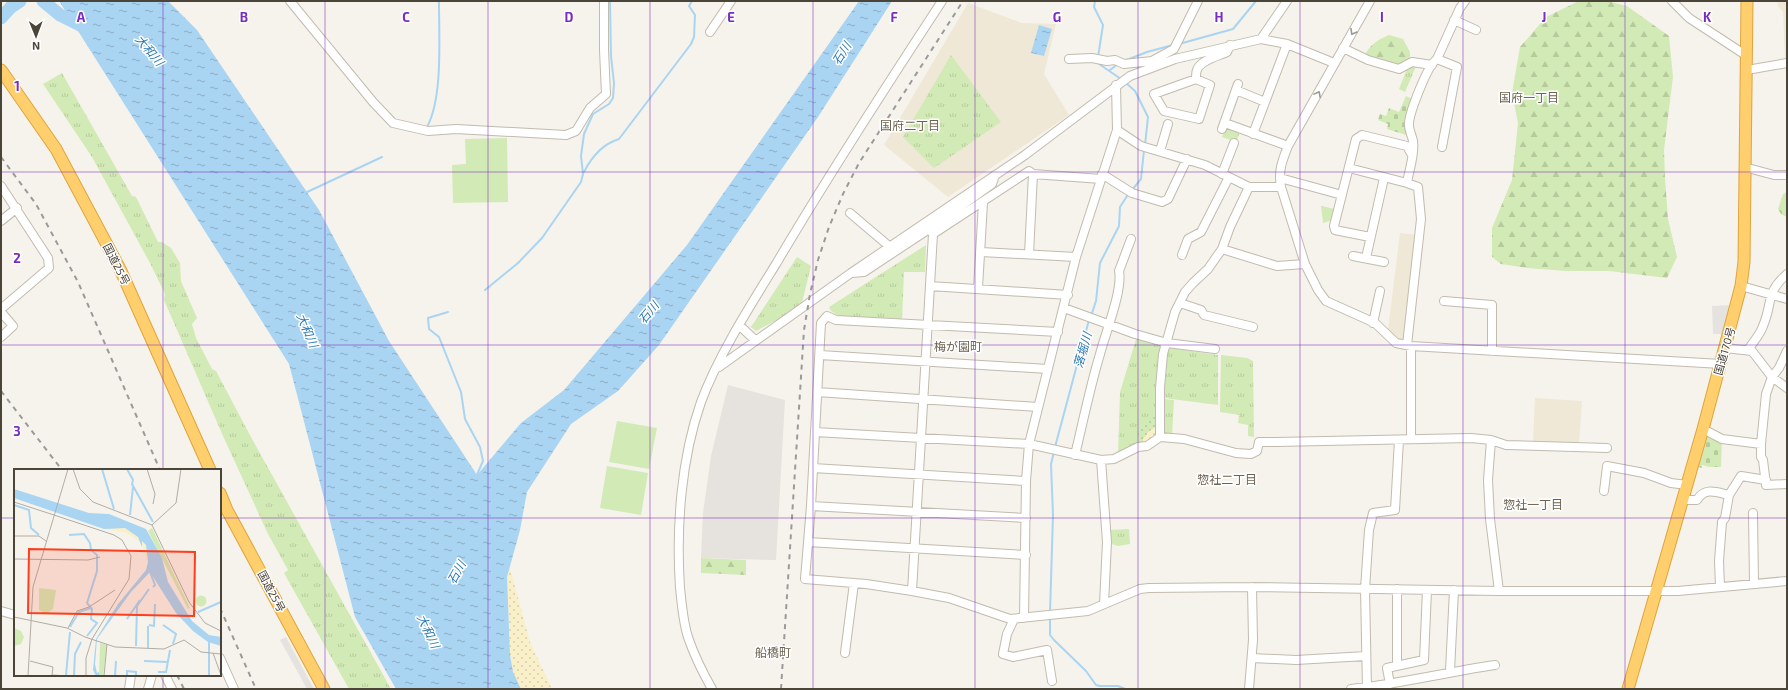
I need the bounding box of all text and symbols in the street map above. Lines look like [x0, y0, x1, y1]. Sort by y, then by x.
text: A [77, 9, 86, 25]
text: B [240, 9, 248, 25]
text: C [402, 9, 410, 25]
text: D [565, 9, 574, 25]
text: E [727, 9, 735, 25]
text: F [890, 9, 898, 25]
text: G [1053, 9, 1061, 25]
text: H [1215, 9, 1224, 25]
text: I [1380, 9, 1384, 25]
text: J [1542, 9, 1546, 25]
text: K [1703, 9, 1712, 25]
north arrow [16, 16, 56, 56]
one-way arrow [1350, 28, 1357, 35]
water label: 大和川 [133, 32, 168, 70]
water label: 石川 [829, 37, 854, 67]
text: N [32, 40, 40, 53]
text: 1 [14, 78, 20, 94]
district label: 国府一丁目 [1499, 90, 1559, 104]
one-way arrow [1313, 91, 1320, 99]
district label: 国府二丁目 [880, 118, 940, 132]
street label: 国道25号 [101, 241, 133, 287]
text: 2 [13, 250, 21, 266]
water label: 石川 [635, 297, 662, 326]
water label: 大和川 [295, 311, 322, 351]
street label: 国道170号 [1711, 325, 1737, 377]
water label: 落堀川 [1070, 329, 1094, 369]
district label: 梅が園町 [934, 339, 982, 353]
text: 3 [13, 423, 21, 439]
inset map [14, 469, 221, 676]
district label: 惣社二丁目 [1197, 472, 1257, 486]
district label: 惣社一丁目 [1503, 497, 1563, 511]
water label: 石川 [444, 556, 469, 586]
street label: 国道25号 [256, 568, 288, 614]
water label: 大和川 [415, 612, 444, 652]
district label: 船橋町 [755, 645, 791, 659]

